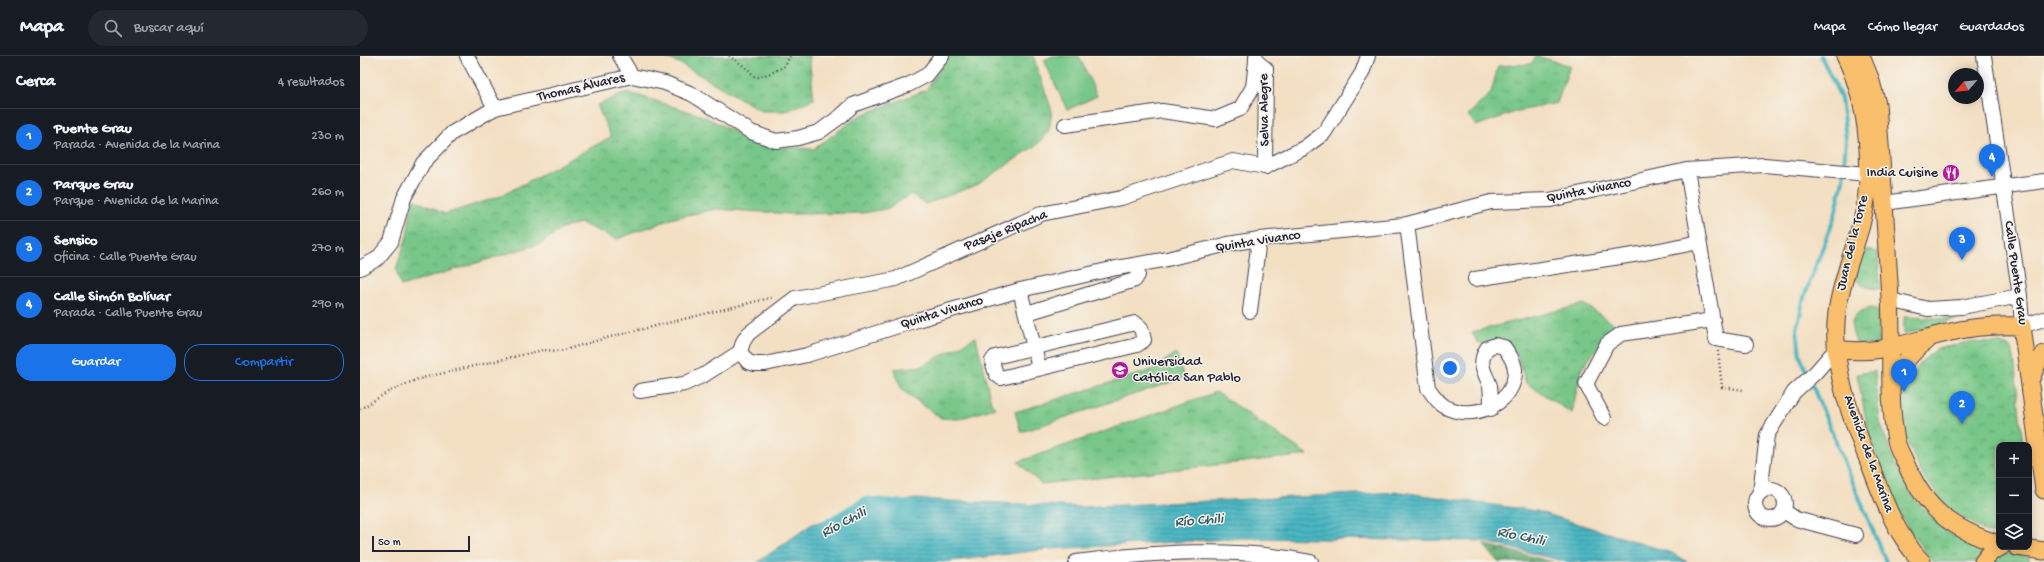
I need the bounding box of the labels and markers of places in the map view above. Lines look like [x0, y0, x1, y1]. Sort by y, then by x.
pin: 4 [1979, 144, 2005, 177]
restaurant icon: India Cuisine [1941, 163, 1961, 183]
place label: India Cuisine [1866, 165, 1939, 182]
pin: 3 [1949, 227, 1975, 260]
place label: Universidad Católica San Pablo [1133, 354, 1241, 387]
pin: 1 [1891, 359, 1917, 392]
school or university icon: Universidad Católica San Pablo [1110, 360, 1130, 380]
pin: 2 [1949, 391, 1975, 424]

